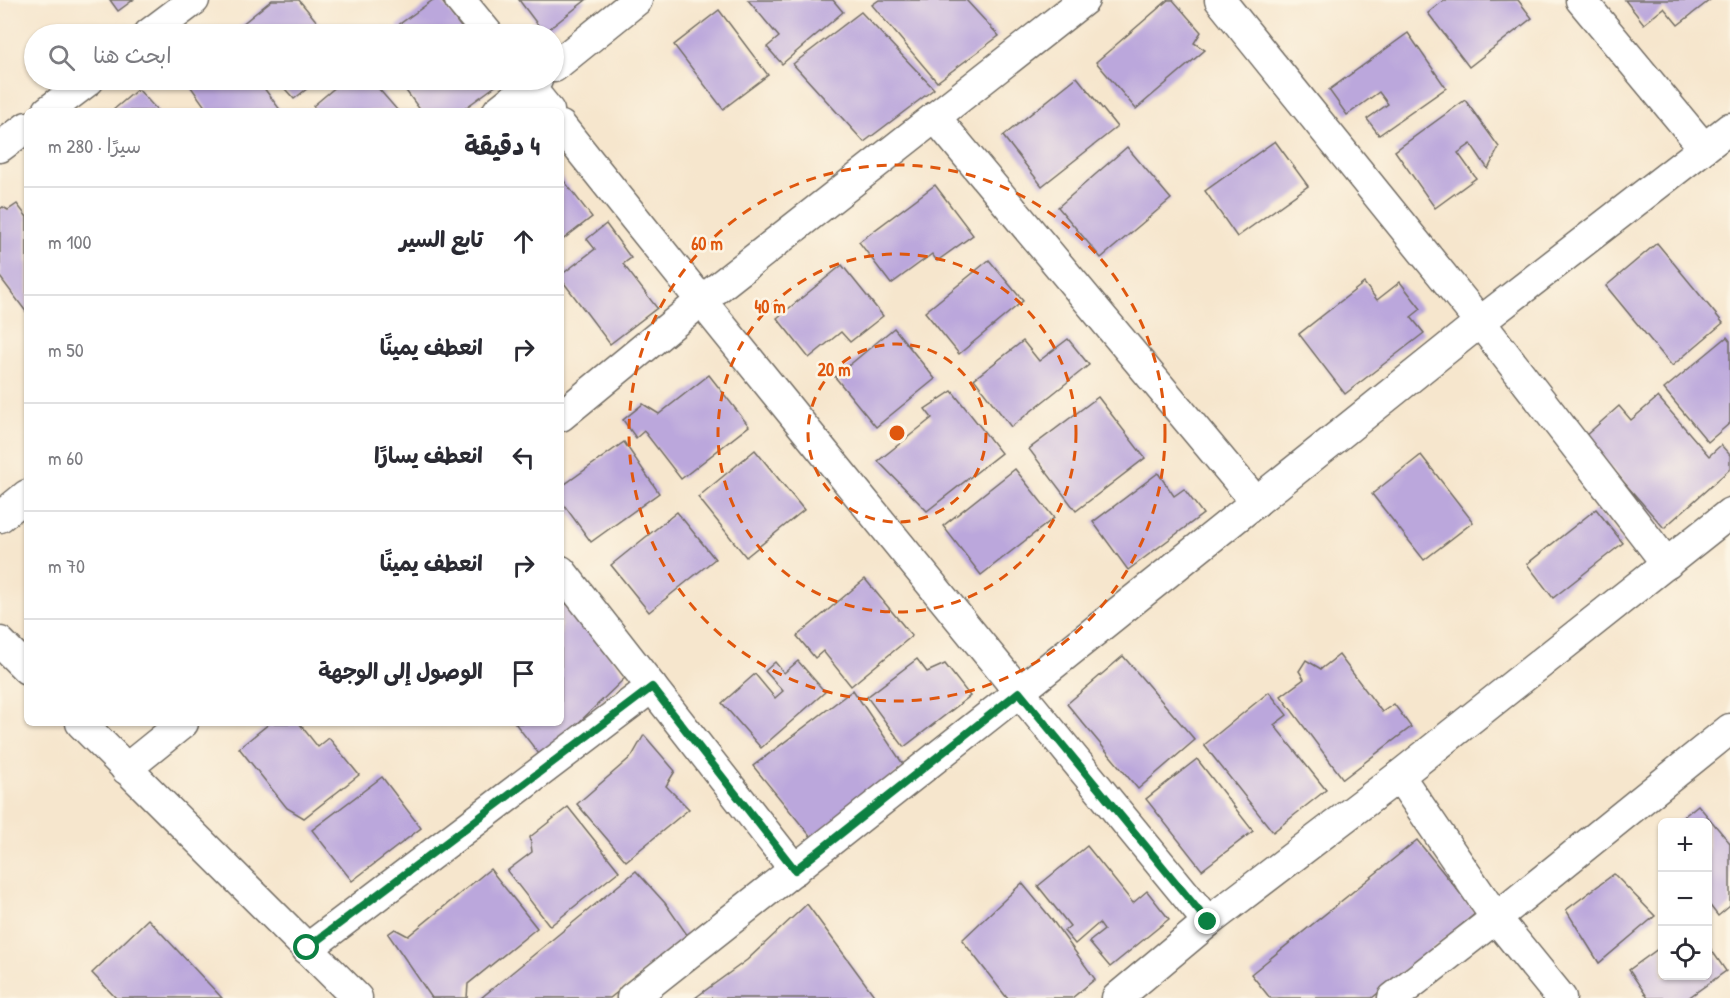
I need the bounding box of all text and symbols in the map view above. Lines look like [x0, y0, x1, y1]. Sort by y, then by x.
search box [24, 24, 564, 90]
text: ابحث هنا [93, 40, 172, 70]
icon: search [45, 41, 78, 74]
text: 4 دقيقة [464, 128, 540, 163]
text: سيرًا · 280 m [48, 132, 141, 159]
text: تابع السير [400, 224, 483, 254]
icon: ahead [507, 225, 540, 258]
text: 100 m [48, 228, 91, 255]
text: 60 m [691, 231, 723, 256]
text: 40 m [754, 294, 786, 319]
text: انعطف يمينًا [380, 332, 483, 362]
icon: right [507, 333, 540, 366]
text: 50 m [48, 336, 84, 363]
text: 20 m [818, 357, 850, 382]
centre of rings [887, 423, 907, 443]
text: انعطف يسارًا [374, 440, 483, 470]
icon: left [507, 441, 540, 474]
text: 60 m [48, 444, 83, 471]
text: انعطف يمينًا [380, 548, 483, 578]
icon: right [507, 549, 540, 582]
text: 70 m [48, 552, 85, 579]
text: الوصول إلى الوجهة [318, 656, 483, 686]
icon: arrive [507, 657, 540, 690]
map controls [1658, 818, 1712, 980]
button: + [1658, 818, 1712, 872]
button: − [1658, 872, 1712, 926]
route end [1194, 908, 1220, 934]
button: locate [1658, 926, 1712, 980]
route start [293, 934, 319, 960]

